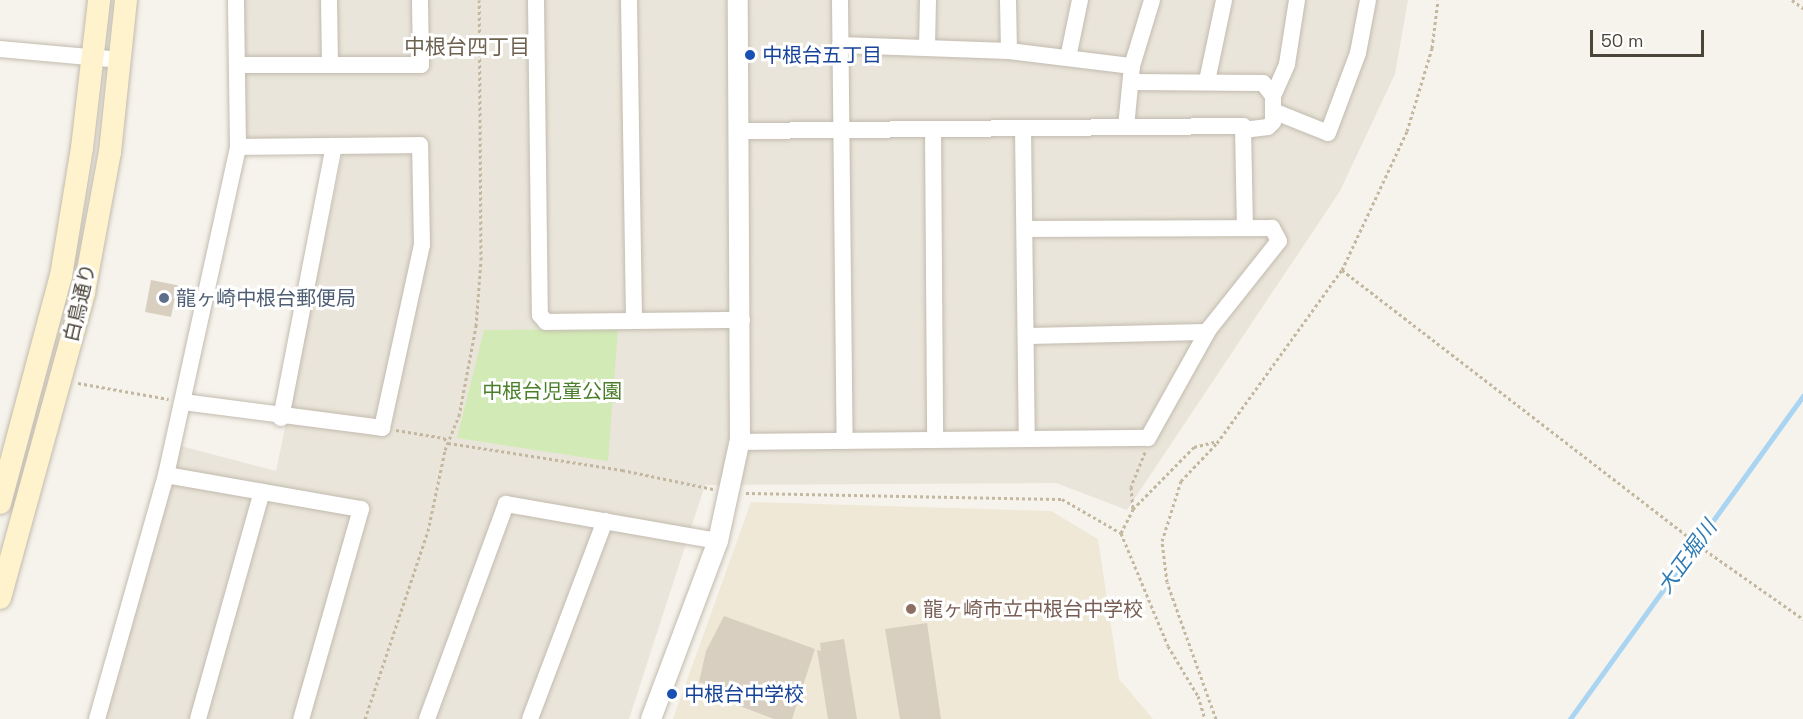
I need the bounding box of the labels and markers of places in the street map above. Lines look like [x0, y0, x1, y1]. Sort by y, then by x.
place label: 中根台五丁目 [762, 43, 882, 67]
marker: 中根台五丁目 [743, 48, 757, 62]
place label: 龍ヶ崎中根台郵便局 [176, 286, 356, 310]
marker: 龍ヶ崎中根台郵便局 [157, 291, 171, 305]
place label: 龍ヶ崎市立中根台中学校 [923, 597, 1143, 621]
marker: 龍ヶ崎市立中根台中学校 [904, 602, 918, 616]
place label: 中根台中学校 [684, 682, 804, 706]
marker: 中根台中学校 [665, 687, 679, 701]

